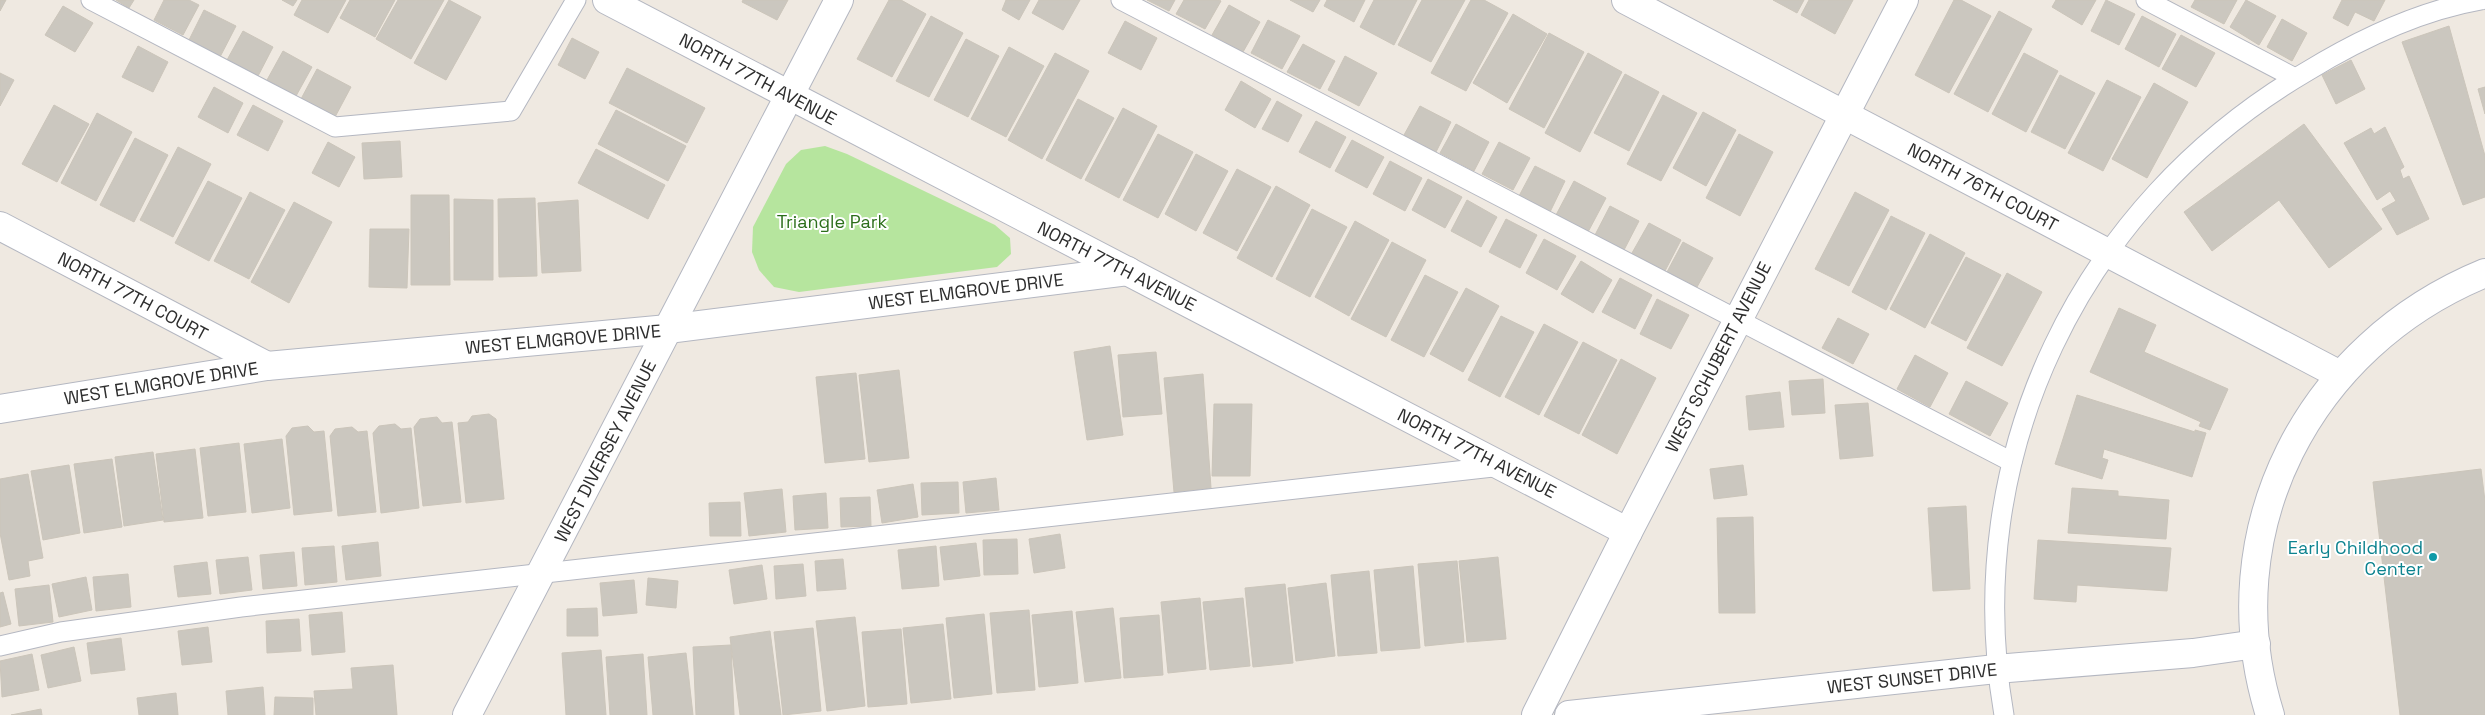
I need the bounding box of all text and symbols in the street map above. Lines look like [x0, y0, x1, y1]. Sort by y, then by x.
street label: NORTH 77TH AVENUE [675, 28, 841, 130]
street label: NORTH 76TH COURT [1904, 138, 2063, 237]
park label: Triangle Park [777, 210, 888, 233]
street label: NORTH 77TH AVENUE [1034, 216, 1200, 316]
street label: NORTH 77TH COURT [54, 247, 212, 346]
street label: WEST SCHUBERT AVENUE [1660, 258, 1776, 456]
street label: WEST ELMGROVE DRIVE [867, 268, 1065, 314]
street label: WEST ELMGROVE DRIVE [464, 319, 662, 359]
street label: WEST ELMGROVE DRIVE [62, 356, 260, 410]
street label: WEST DIVERSEY AVENUE [549, 356, 661, 546]
street label: NORTH 77TH AVENUE [1394, 403, 1560, 503]
place label: Early Childhood Center [2288, 536, 2423, 580]
marker: Early Childhood Center [2427, 551, 2439, 563]
street label: WEST SUNSET DRIVE [1826, 658, 1998, 698]

